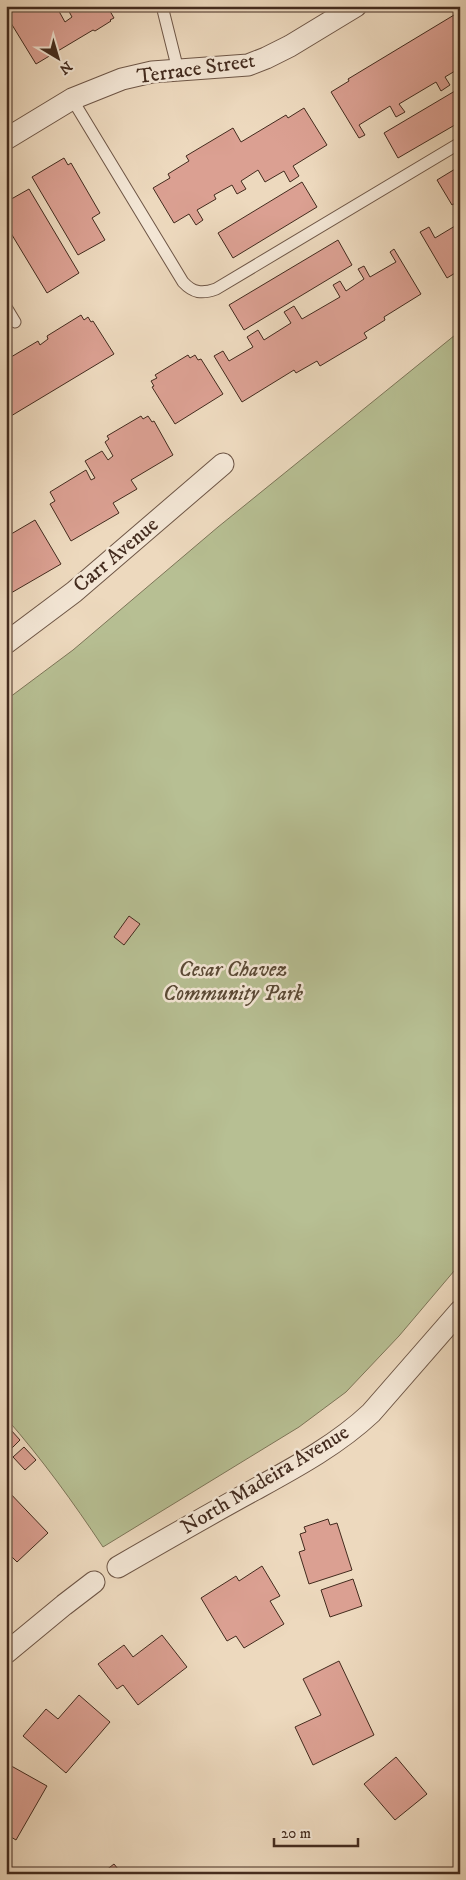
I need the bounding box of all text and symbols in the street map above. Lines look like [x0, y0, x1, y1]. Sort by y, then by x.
north arrow [32, 32, 82, 82]
street label: Terrace Street [135, 48, 257, 90]
text: N [55, 57, 75, 78]
street label: Carr Avenue [68, 512, 164, 598]
park label: Cesar Chavez Community Park [163, 957, 303, 1007]
street label: North Madeira Avenue [176, 1419, 354, 1540]
scale bar [274, 1815, 357, 1847]
text: 20 m [281, 1824, 311, 1843]

